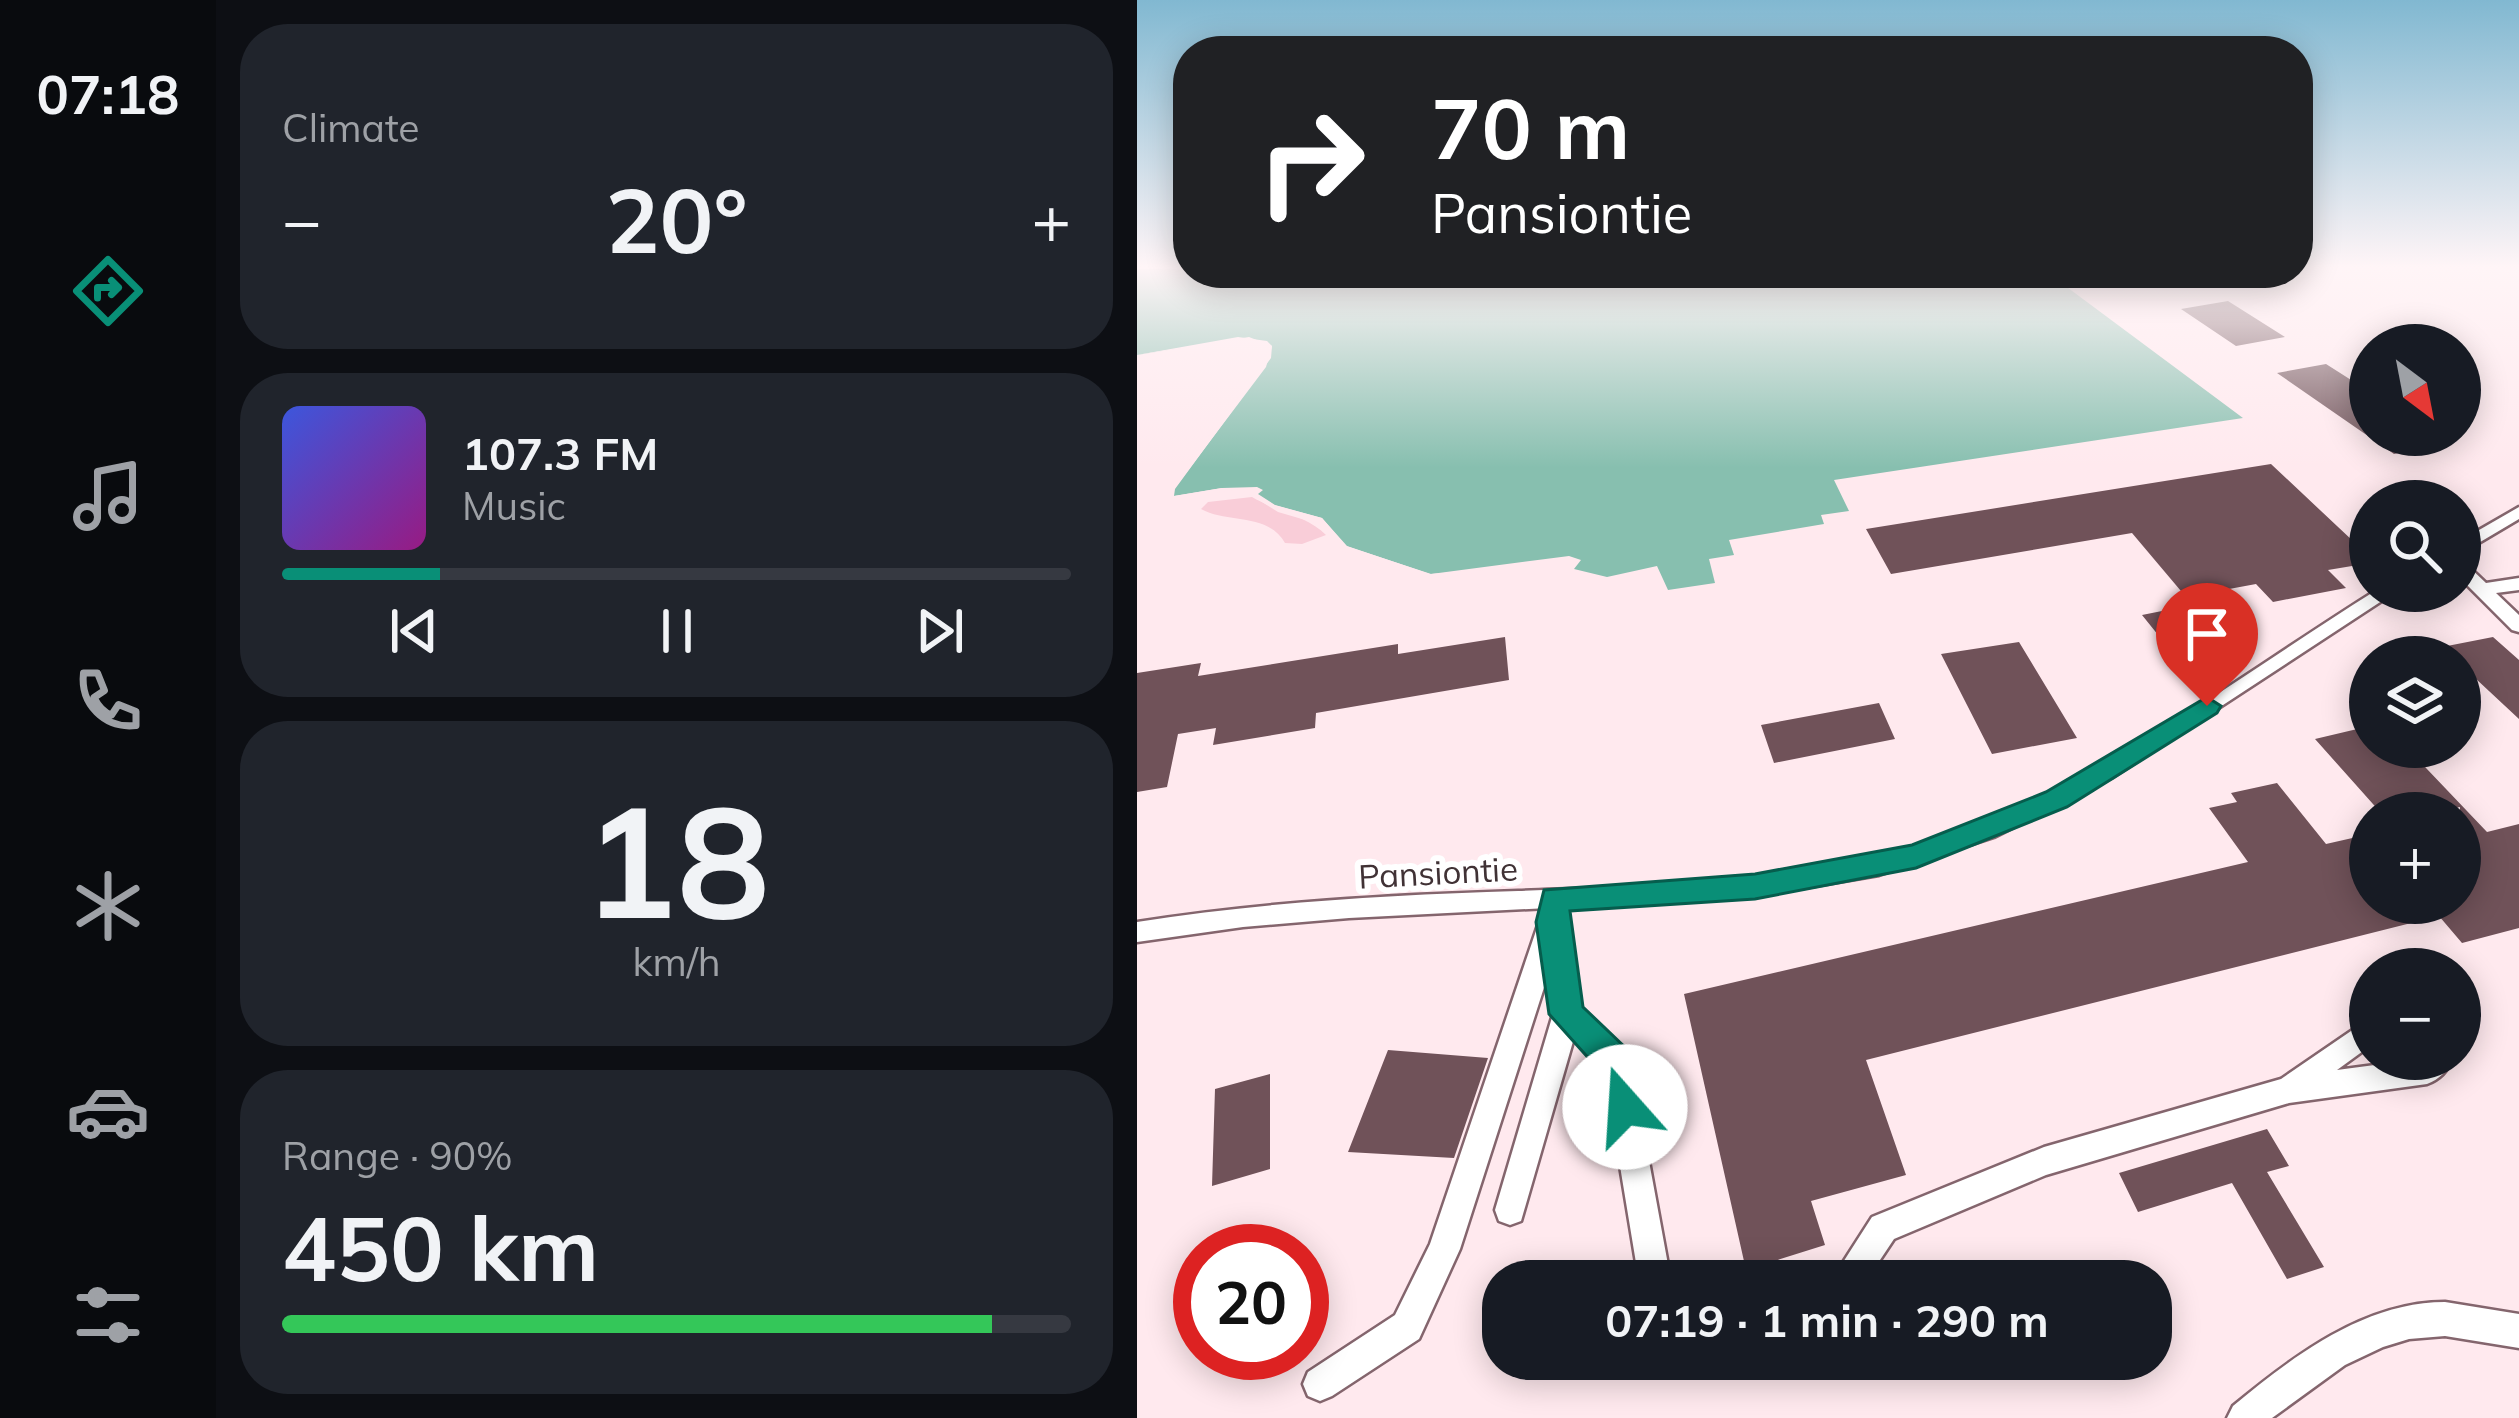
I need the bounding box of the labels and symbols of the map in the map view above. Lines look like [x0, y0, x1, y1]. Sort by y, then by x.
north arrow [2349, 324, 2481, 456]
pin [2156, 583, 2258, 706]
street label: Pansiontie [1357, 847, 1519, 897]
position arrow [1562, 1044, 1688, 1170]
speed limit sign: 20 [1173, 1224, 1329, 1380]

